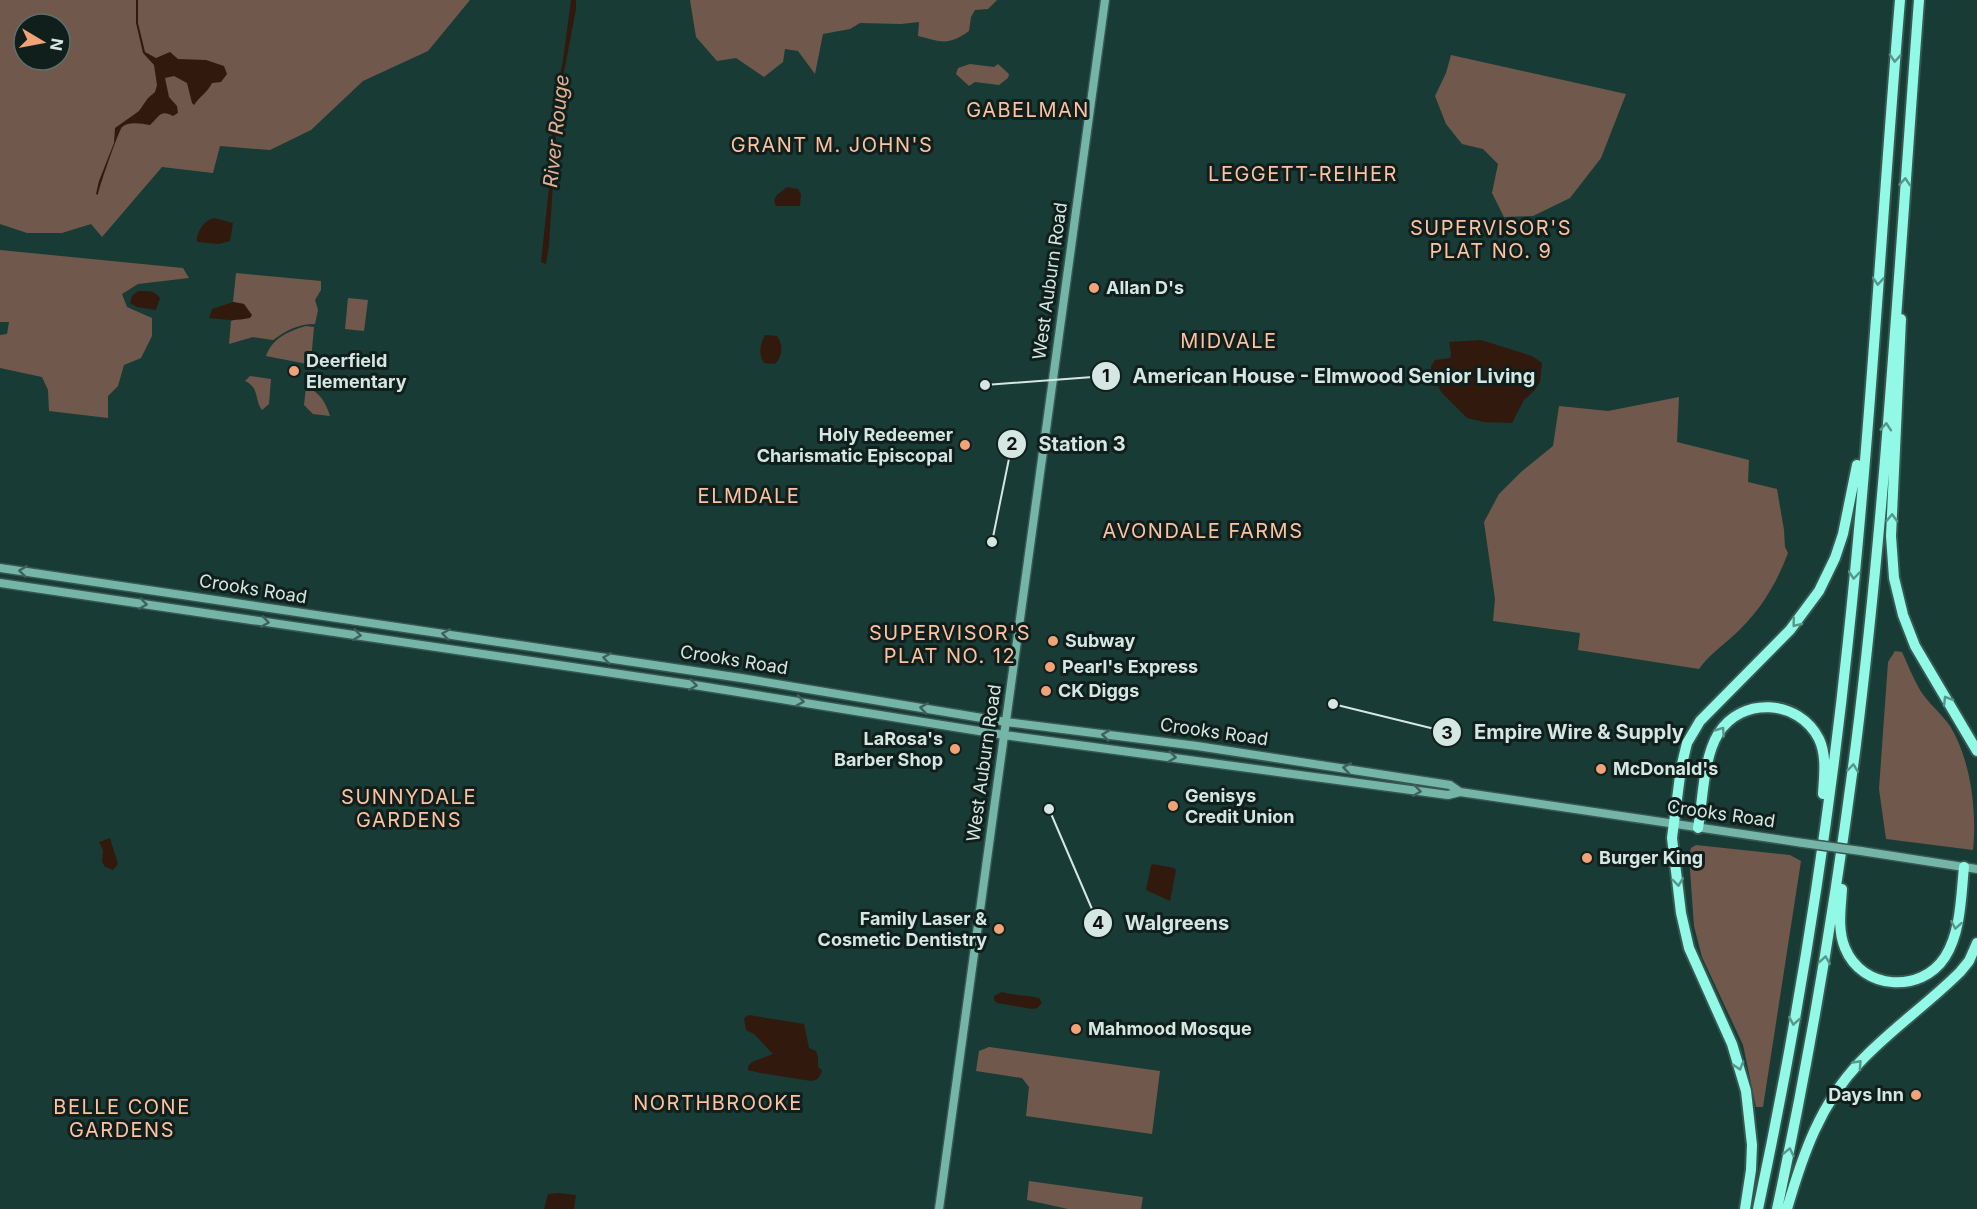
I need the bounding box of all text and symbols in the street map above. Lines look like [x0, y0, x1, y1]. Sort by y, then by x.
north arrow [12, 12, 72, 72]
text: N [46, 37, 68, 52]
one-way arrow [1889, 54, 1902, 63]
water label: River Rouge [538, 73, 574, 189]
district label: GABELMAN [966, 98, 1090, 122]
district label: GRANT M. JOHN'S [731, 133, 933, 157]
district label: LEGGETT-REIHER [1208, 162, 1398, 186]
one-way arrow [1899, 177, 1912, 186]
street label: West Auburn Road [1028, 201, 1071, 361]
district label: SUPERVISOR'S PLAT NO. 9 [1410, 216, 1572, 263]
place label: Allan D's [1106, 277, 1184, 298]
one-way arrow [1871, 277, 1884, 286]
marker: Allan D's [1087, 281, 1101, 295]
district label: MIDVALE [1180, 329, 1278, 353]
place label: Deerfield Elementary [306, 350, 407, 392]
callout: American House - Elmwood Senior Living [1091, 357, 1548, 395]
marker: Deerfield Elementary [287, 364, 301, 378]
text: American House - Elmwood Senior Living [1133, 364, 1535, 388]
text: 1 [1102, 365, 1110, 386]
one-way arrow [1880, 422, 1893, 431]
place label: Holy Redeemer Charismatic Episcopal [757, 424, 953, 466]
callout: Station 3 [997, 425, 1138, 463]
text: Station 3 [1038, 432, 1126, 456]
text: 2 [1006, 433, 1018, 454]
marker: Holy Redeemer Charismatic Episcopal [958, 438, 972, 452]
district label: ELMDALE [698, 484, 800, 508]
one-way arrow [1886, 513, 1898, 522]
district label: AVONDALE FARMS [1103, 519, 1303, 543]
one-way arrow [19, 565, 28, 577]
street label: Crooks Road [198, 570, 309, 607]
one-way arrow [1848, 570, 1861, 579]
one-way arrow [138, 598, 148, 610]
one-way arrow [261, 615, 270, 627]
one-way arrow [1792, 616, 1803, 627]
district label: SUPERVISOR'S PLAT NO. 12 [869, 621, 1031, 668]
one-way arrow [352, 629, 362, 641]
one-way arrow [441, 629, 450, 641]
place label: Subway [1065, 630, 1135, 651]
marker: Subway [1046, 634, 1060, 648]
street label: Crooks Road [679, 641, 790, 678]
one-way arrow [602, 652, 612, 665]
place label: Pearl's Express [1062, 656, 1198, 677]
marker: Pearl's Express [1043, 660, 1057, 674]
one-way arrow [688, 678, 697, 690]
place label: CK Diggs [1058, 680, 1139, 701]
street label: West Auburn Road [962, 683, 1005, 843]
marker: CK Diggs [1039, 684, 1053, 698]
one-way arrow [795, 695, 804, 707]
one-way arrow [1944, 696, 1955, 707]
one-way arrow [919, 702, 929, 715]
callout: Empire Wire & Supply [1432, 713, 1696, 751]
street label: Crooks Road [1159, 714, 1270, 749]
text: Empire Wire & Supply [1474, 720, 1684, 744]
text: 3 [1441, 722, 1453, 743]
one-way arrow [1714, 727, 1725, 738]
place label: LaRosa's Barber Shop [834, 728, 943, 770]
one-way arrow [1102, 729, 1111, 742]
marker: LaRosa's Barber Shop [948, 742, 962, 756]
one-way arrow [1168, 750, 1177, 762]
place label: McDonald's [1613, 758, 1718, 779]
marker: McDonald's [1594, 762, 1608, 776]
one-way arrow [1342, 763, 1351, 775]
one-way arrow [1846, 763, 1858, 772]
one-way arrow [1412, 784, 1421, 796]
district label: SUNNYDALE GARDENS [341, 785, 477, 832]
place label: Genisys Credit Union [1185, 785, 1295, 827]
street label: Crooks Road [1666, 796, 1777, 831]
marker: Genisys Credit Union [1166, 799, 1180, 813]
place label: Burger King [1599, 847, 1703, 868]
marker: Burger King [1580, 851, 1594, 865]
one-way arrow [1671, 878, 1683, 887]
callout: Walgreens [1083, 904, 1241, 942]
place label: Family Laser & Cosmetic Dentistry [818, 908, 987, 950]
text: Walgreens [1125, 911, 1229, 935]
text: 4 [1092, 912, 1104, 933]
one-way arrow [1950, 920, 1963, 930]
marker: Family Laser & Cosmetic Dentistry [992, 922, 1006, 936]
one-way arrow [1818, 955, 1830, 965]
one-way arrow [1788, 1016, 1801, 1026]
place label: Mahmood Mosque [1088, 1018, 1252, 1039]
marker: Mahmood Mosque [1069, 1022, 1083, 1036]
one-way arrow [1732, 1060, 1744, 1071]
one-way arrow [1851, 1060, 1862, 1071]
place label: Days Inn [1828, 1084, 1904, 1105]
marker: Days Inn [1909, 1088, 1923, 1102]
district label: NORTHBROOKE [633, 1091, 803, 1115]
district label: BELLE CONE GARDENS [53, 1095, 191, 1142]
one-way arrow [1782, 1147, 1795, 1157]

